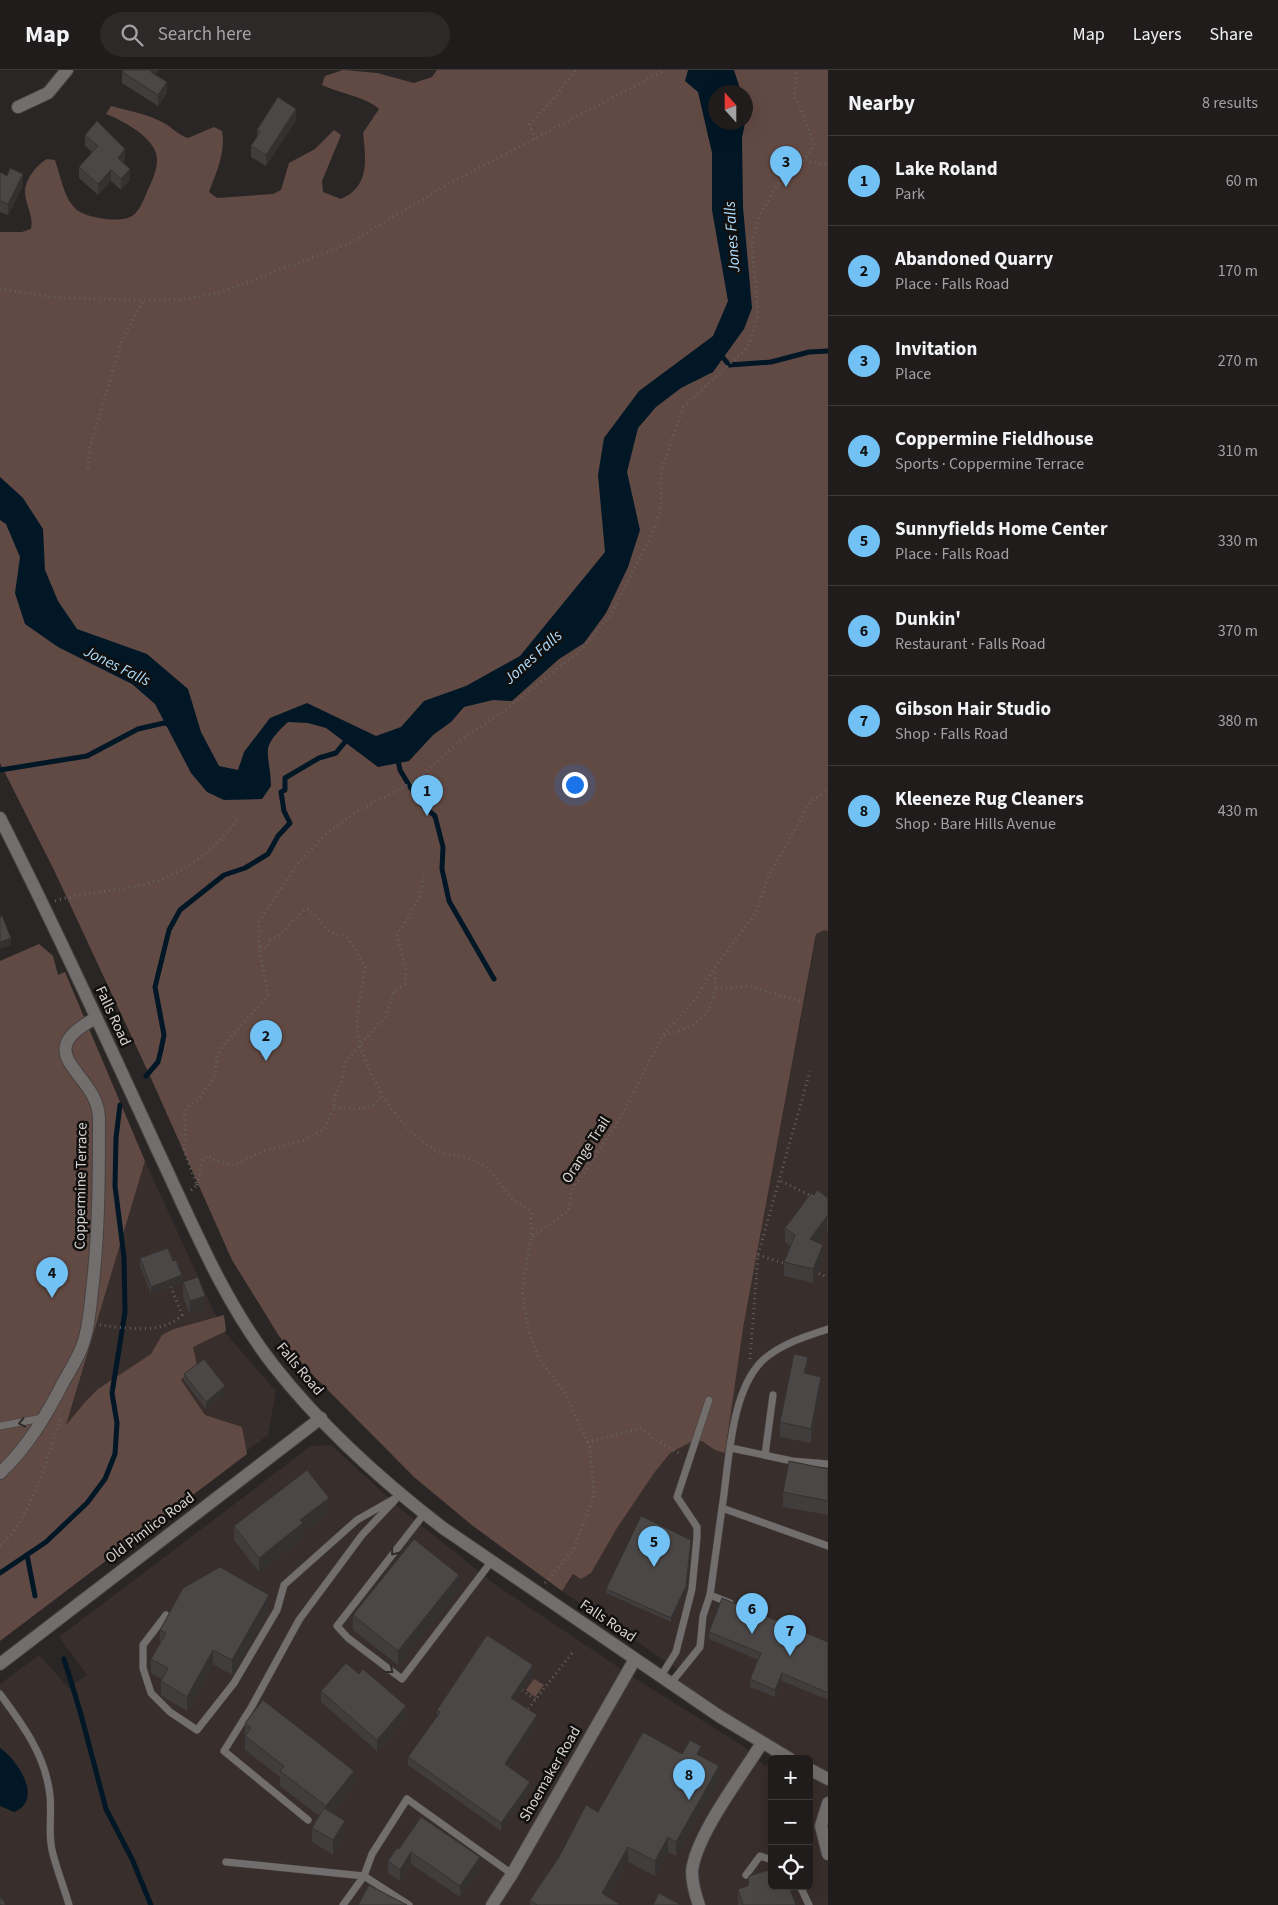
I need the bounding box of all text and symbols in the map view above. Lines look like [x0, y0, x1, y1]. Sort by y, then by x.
search box [100, 12, 450, 57]
text: Map [25, 17, 70, 52]
icon: search [118, 21, 146, 49]
text: Search here [158, 21, 251, 48]
text: Map [1073, 22, 1105, 47]
text: Layers [1133, 22, 1182, 47]
text: Share [1210, 22, 1253, 47]
north arrow [708, 85, 753, 130]
text: Nearby [848, 88, 915, 118]
text: 8 results [1202, 92, 1258, 114]
pin: 3 [770, 146, 802, 187]
text: Lake Roland [895, 156, 998, 183]
text: 1 [860, 170, 868, 192]
text: 60 m [1226, 170, 1258, 192]
text: Park [895, 183, 925, 205]
water label: Jones Falls [718, 200, 746, 274]
text: Abandoned Quarry [895, 246, 1053, 273]
text: 2 [860, 260, 868, 282]
text: 170 m [1218, 260, 1258, 282]
text: Place · Falls Road [895, 273, 1009, 295]
text: Invitation [895, 336, 977, 363]
text: 3 [860, 350, 868, 372]
text: 270 m [1218, 350, 1258, 372]
text: Place [895, 363, 931, 385]
text: Coppermine Fieldhouse [895, 426, 1094, 453]
text: 4 [860, 440, 868, 462]
text: 310 m [1218, 440, 1258, 462]
text: Sports · Coppermine Terrace [895, 453, 1084, 475]
text: Sunnyfields Home Center [895, 516, 1107, 543]
text: 5 [860, 530, 868, 552]
text: 330 m [1218, 530, 1258, 552]
text: Place · Falls Road [895, 543, 1009, 565]
text: Dunkin' [895, 606, 961, 633]
text: 6 [860, 620, 868, 642]
text: 370 m [1218, 620, 1258, 642]
water label: Jones Falls [498, 624, 567, 690]
text: Restaurant · Falls Road [895, 633, 1046, 655]
water label: Jones Falls [79, 640, 154, 692]
text: Gibson Hair Studio [895, 696, 1051, 723]
text: 7 [860, 710, 868, 732]
text: 380 m [1218, 710, 1258, 732]
text: Shop · Falls Road [895, 723, 1008, 745]
your location [562, 772, 588, 798]
pin: 1 [411, 775, 443, 816]
text: Kleeneze Rug Cleaners [895, 786, 1084, 813]
text: 8 [860, 800, 868, 822]
text: 430 m [1218, 800, 1258, 822]
text: Shop · Bare Hills Avenue [895, 813, 1056, 835]
street label: Falls Road [90, 983, 136, 1049]
pin: 2 [250, 1020, 282, 1061]
street label: Orange Trail [557, 1112, 615, 1187]
street label: Coppermine Terrace [69, 1122, 93, 1250]
pin: 4 [36, 1257, 68, 1298]
street label: Falls Road [272, 1338, 328, 1400]
one-way arrow [18, 1417, 27, 1428]
street label: Old Pimlico Road [101, 1487, 199, 1569]
pin: 5 [638, 1526, 670, 1567]
one-way arrow [392, 1546, 400, 1555]
pin: 6 [736, 1593, 768, 1634]
street label: Falls Road [576, 1595, 640, 1647]
pin: 7 [774, 1615, 806, 1656]
one-way arrow [384, 1664, 393, 1673]
street label: Shoemaker Road [514, 1723, 586, 1825]
map controls [768, 1755, 813, 1890]
button: + [768, 1755, 813, 1800]
pin: 8 [673, 1759, 705, 1800]
button: − [768, 1800, 813, 1845]
button: locate [768, 1845, 813, 1890]

